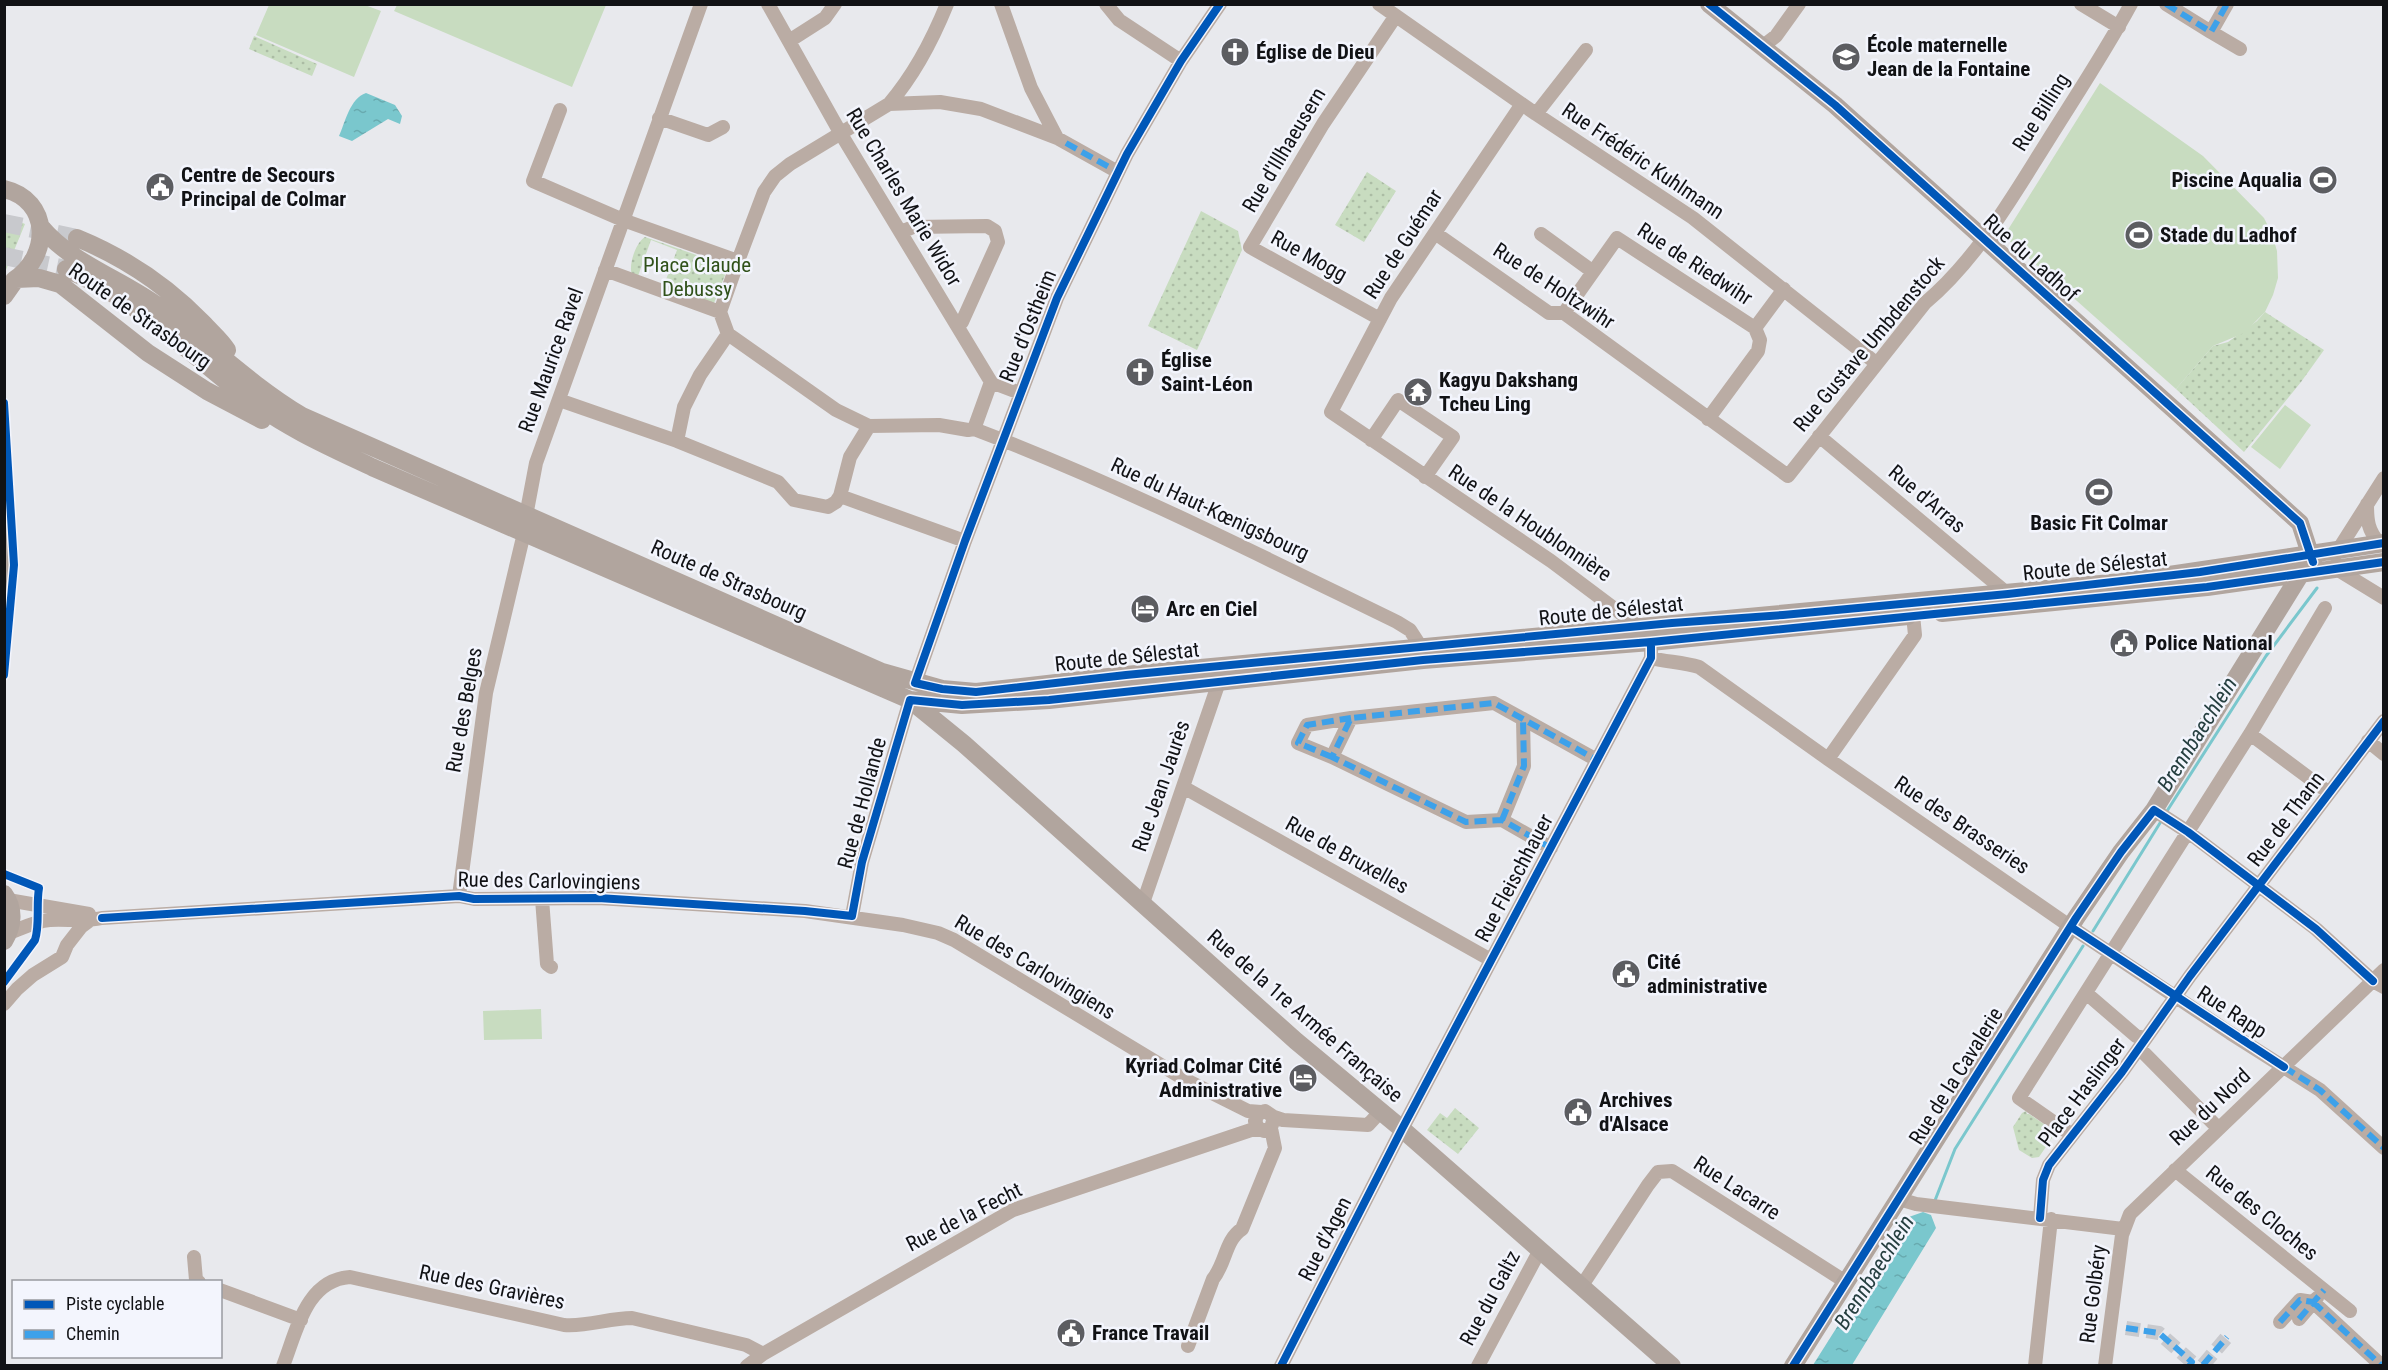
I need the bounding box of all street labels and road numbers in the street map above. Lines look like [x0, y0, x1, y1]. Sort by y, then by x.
street label: Rue Billing [2008, 69, 2074, 155]
street label: Rue d'Illhaeusern [1237, 83, 1331, 217]
street label: Rue Frédéric Kuhlmann [1557, 98, 1729, 224]
street label: Rue Charles Marie Widor [841, 104, 967, 290]
street label: Rue de Guémar [1359, 185, 1447, 303]
street label: Rue du Ladhof [1979, 209, 2084, 307]
street label: Rue de Riedwihr [1633, 218, 1757, 310]
street label: Rue Mogg [1267, 225, 1351, 287]
street label: Rue de Holtzwihr [1489, 238, 1619, 334]
street label: Rue Gustave Umbdenstock [1789, 251, 1950, 437]
street label: Route de Strasbourg [64, 258, 216, 374]
street label: Rue d'Ostheim [995, 266, 1061, 386]
street label: Rue Maurice Ravel [514, 284, 588, 436]
street label: Rue du Haut-Kœnigsbourg [1107, 452, 1313, 566]
street label: Rue de la Houblonnière [1444, 460, 1616, 586]
street label: Rue d'Arras [1884, 460, 1970, 538]
street label: Route de Strasbourg [647, 535, 811, 625]
street label: Route de Sélestat [2022, 546, 2168, 586]
street label: Route de Sélestat [1538, 591, 1684, 631]
street label: Route de Sélestat [1054, 637, 1200, 677]
street label: Rue des Belges [441, 646, 487, 774]
street label: Rue Jean Jaurès [1127, 717, 1195, 855]
street label: Rue de Hollande [833, 735, 891, 871]
street label: Rue de Thann [2243, 767, 2329, 871]
street label: Rue des Brasseries [1890, 771, 2034, 879]
street label: Rue Fleischhauer [1470, 810, 1558, 946]
street label: Rue de Bruxelles [1281, 811, 1413, 899]
street label: Rue des Carlovingiens [457, 867, 641, 895]
street label: Rue des Carlovingiens [950, 910, 1120, 1024]
street label: Rue de la 1re Armée Française [1202, 925, 1408, 1107]
street label: Rue Rapp [2193, 981, 2271, 1043]
street label: Rue de la Cavalerie [1904, 1003, 2008, 1149]
street label: Place Haslinger [2033, 1033, 2131, 1151]
street label: Rue du Nord [2165, 1064, 2255, 1150]
street label: Rue Lacarre [1689, 1151, 1785, 1225]
street label: Rue des Cloches [2201, 1161, 2323, 1265]
street label: Rue de la Fecht [902, 1178, 1026, 1256]
street label: Rue d'Agen [1294, 1193, 1356, 1285]
street label: Rue Golbéry [2075, 1243, 2111, 1345]
street label: Rue du Galtz [1455, 1246, 1525, 1350]
street label: Rue des Gravières [417, 1260, 567, 1314]

